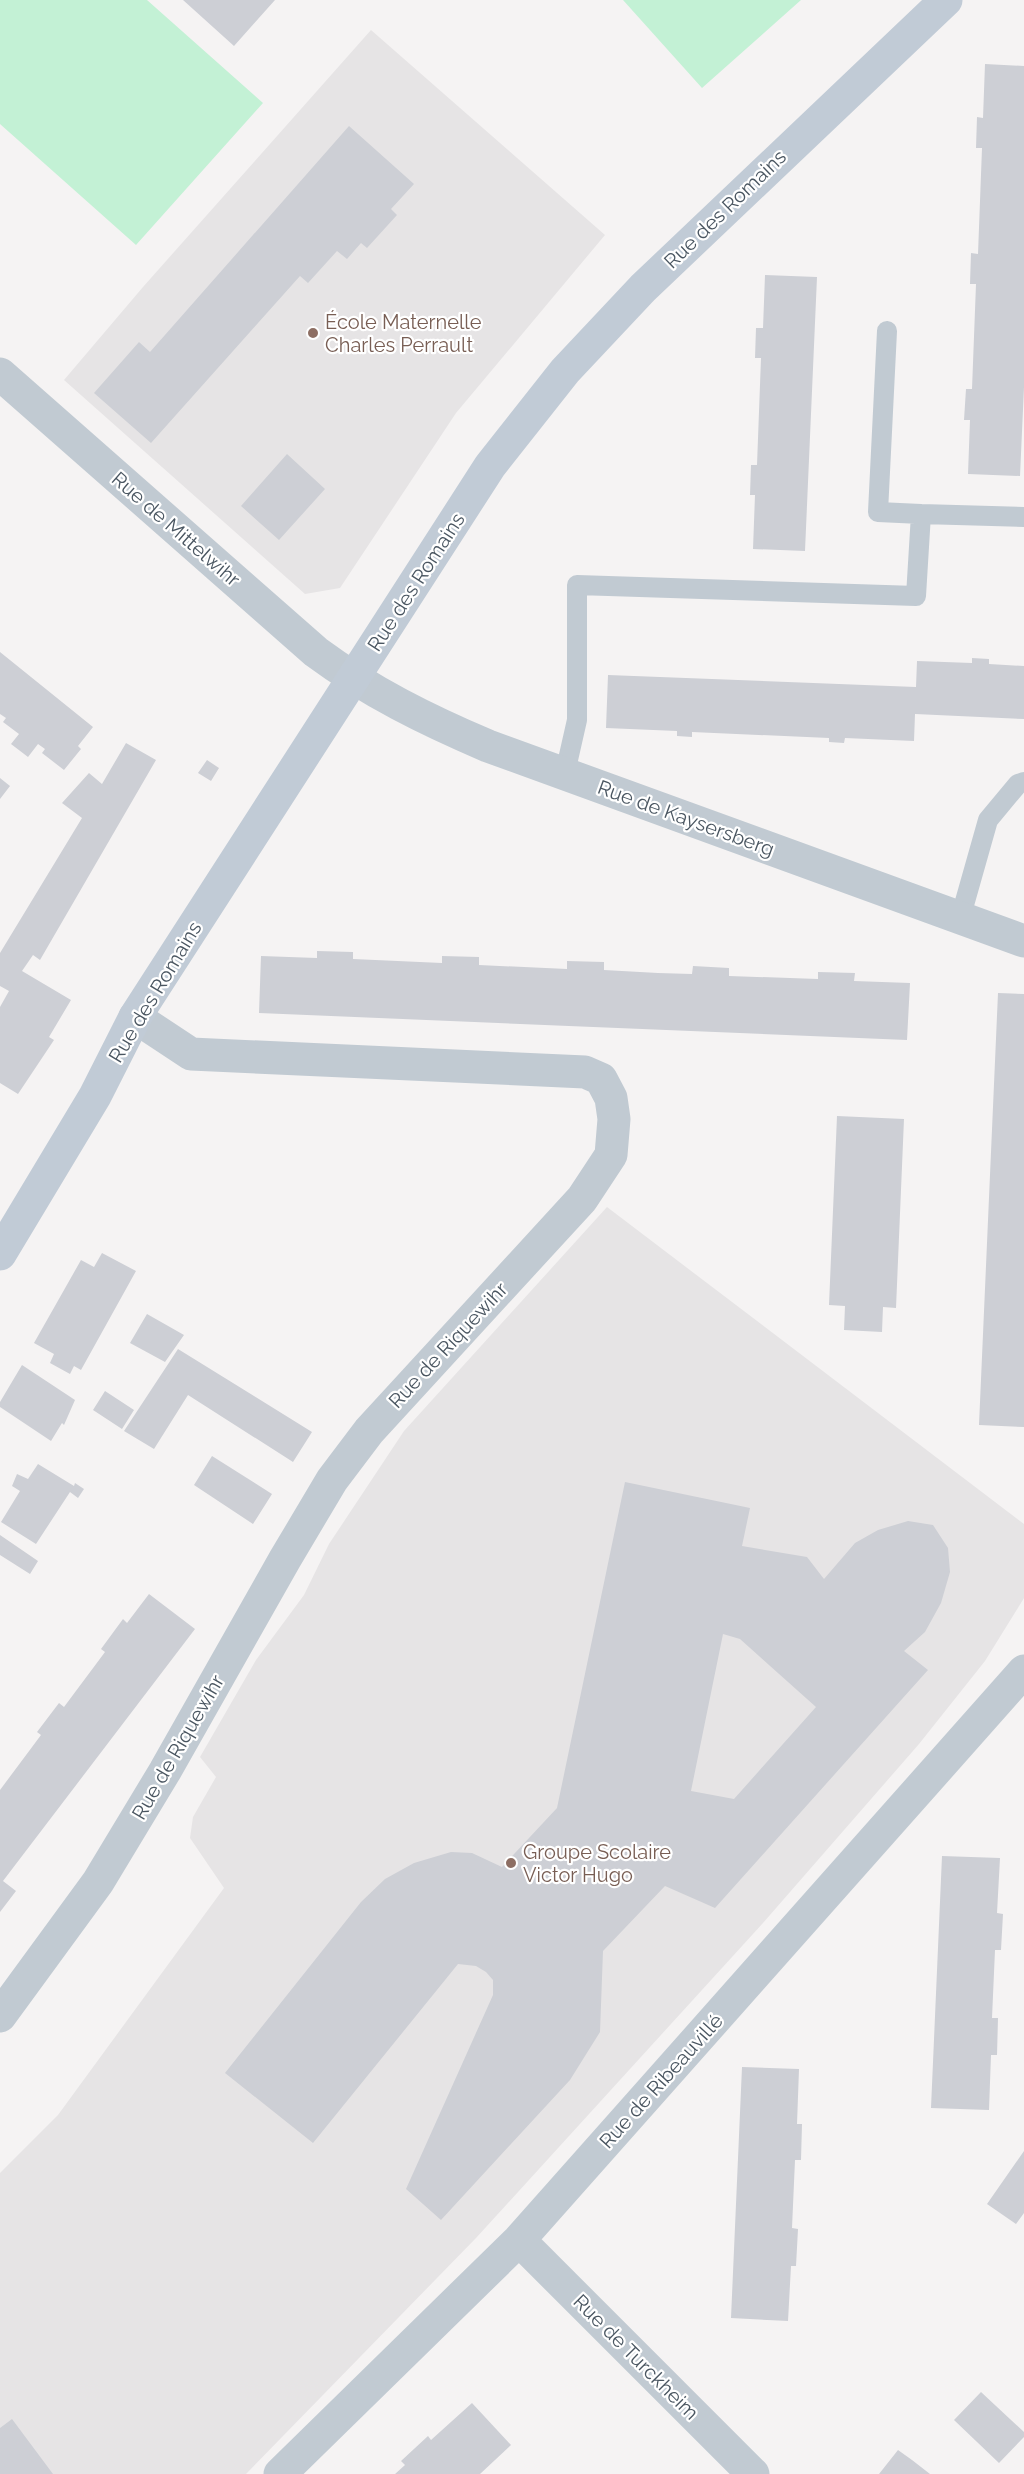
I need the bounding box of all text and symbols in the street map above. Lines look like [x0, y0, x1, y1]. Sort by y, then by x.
street label: Rue des Romains [659, 145, 791, 273]
place label: École Maternelle Charles Perrault [325, 310, 482, 357]
marker: École Maternelle Charles Perrault [306, 326, 320, 340]
street label: Rue de Mittelwihr [107, 467, 245, 591]
street label: Rue des Romains [362, 508, 470, 656]
street label: Rue de Kaysersberg [594, 775, 778, 861]
street label: Rue des Romains [103, 917, 207, 1067]
street label: Rue de Riquewihr [384, 1277, 512, 1413]
street label: Rue de Riquewihr [127, 1670, 229, 1824]
place label: Groupe Scolaire Victor Hugo [523, 1840, 671, 1887]
marker: Groupe Scolaire Victor Hugo [504, 1856, 518, 1870]
street label: Rue de Ribeauvillé [594, 2009, 728, 2153]
street label: Rue de Turckheim [568, 2289, 704, 2425]

